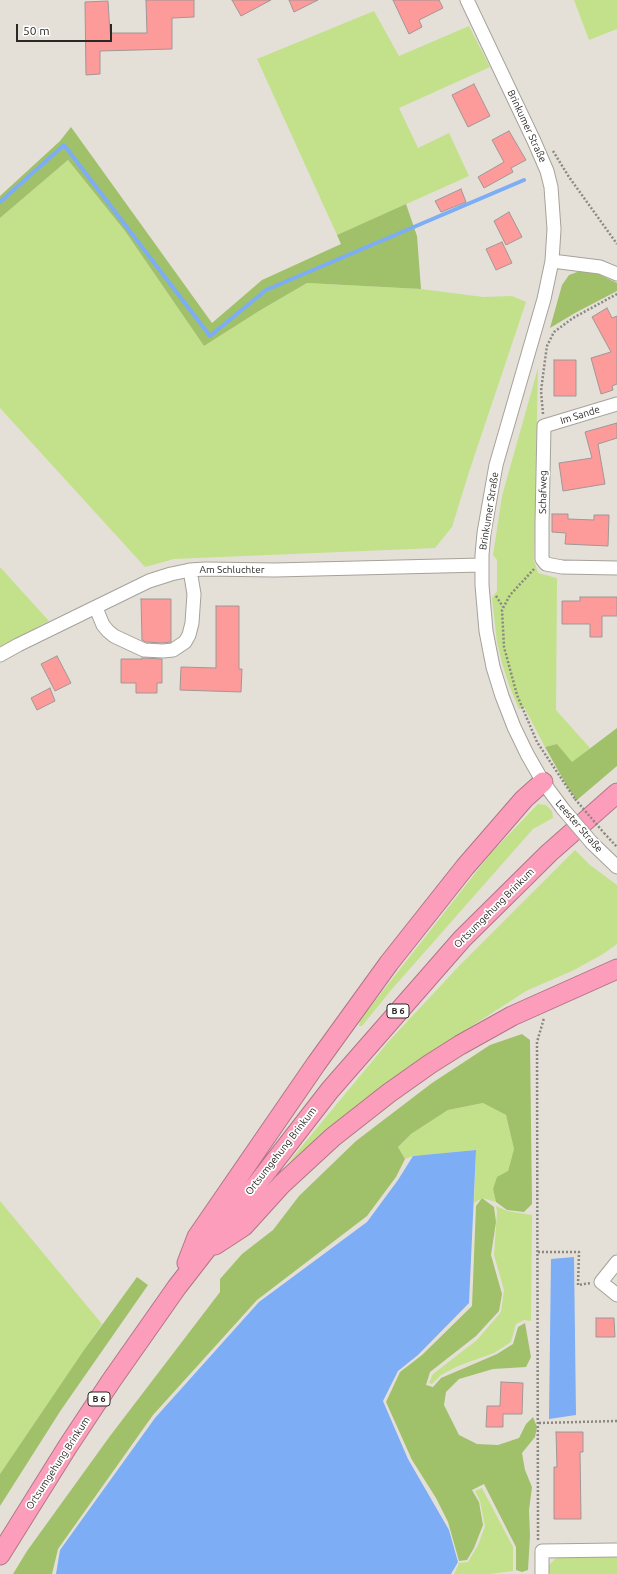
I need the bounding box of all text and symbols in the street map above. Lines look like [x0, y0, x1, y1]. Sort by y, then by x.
scale bar [18, 16, 114, 42]
text: 50 m [23, 24, 50, 37]
street label: Brinkumer Straße [505, 88, 549, 164]
street label: Im Sande [559, 403, 601, 427]
street label: Schafweg [537, 470, 549, 514]
street label: Brinkumer Straße [477, 471, 501, 551]
street label: Am Schluchter [200, 564, 264, 576]
street label: Leester Straße [553, 797, 605, 855]
street label: Ortsumgehung Brinkum [451, 865, 537, 951]
road number: B 6 [387, 1004, 409, 1018]
street label: Ortsumgehung Brinkum [243, 1105, 319, 1197]
road number: B 6 [88, 1392, 110, 1406]
street label: Ortsumgehung Brinkum [23, 1414, 93, 1512]

